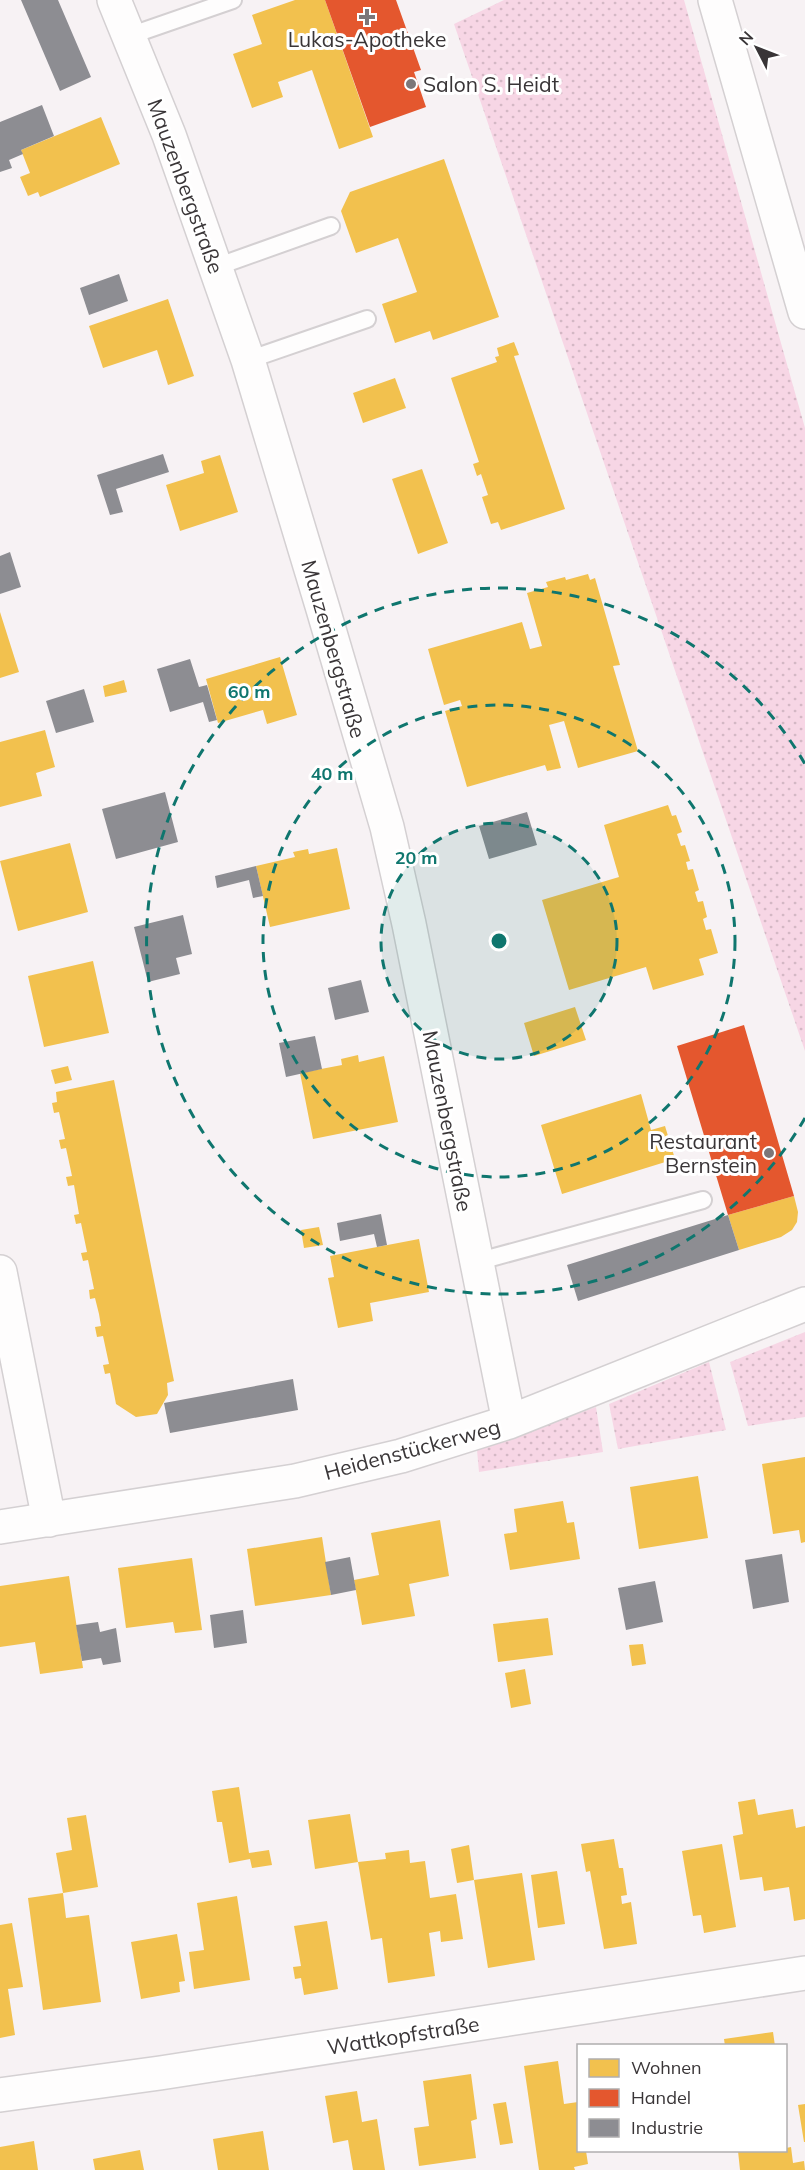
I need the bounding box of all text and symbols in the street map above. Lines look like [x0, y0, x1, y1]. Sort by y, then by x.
marker: Lukas-Apotheke [360, 10, 374, 24]
north arrow [727, 18, 787, 78]
place label: Lukas-Apotheke [288, 26, 446, 52]
text: N [734, 27, 757, 49]
place label: Salon S. Heidt [423, 71, 559, 97]
marker: Salon S. Heidt [404, 77, 418, 91]
street label: Mauzenbergstraße [142, 95, 230, 277]
street label: Mauzenbergstraße [296, 557, 372, 741]
text: 60 m [228, 680, 270, 703]
text: 40 m [311, 762, 353, 785]
text: 20 m [395, 846, 437, 869]
centre of rings [489, 931, 509, 951]
street label: Mauzenbergstraße [418, 1028, 478, 1214]
place label: Restaurant Bernstein [649, 1128, 757, 1178]
marker: Restaurant Bernstein [762, 1146, 776, 1160]
street label: Heidenstückerweg [321, 1413, 503, 1485]
street label: Wattkopfstraße [325, 2010, 481, 2060]
legend [577, 2044, 787, 2152]
text: Wohnen [631, 2056, 702, 2079]
text: Handel [631, 2086, 691, 2109]
text: Industrie [631, 2116, 703, 2139]

